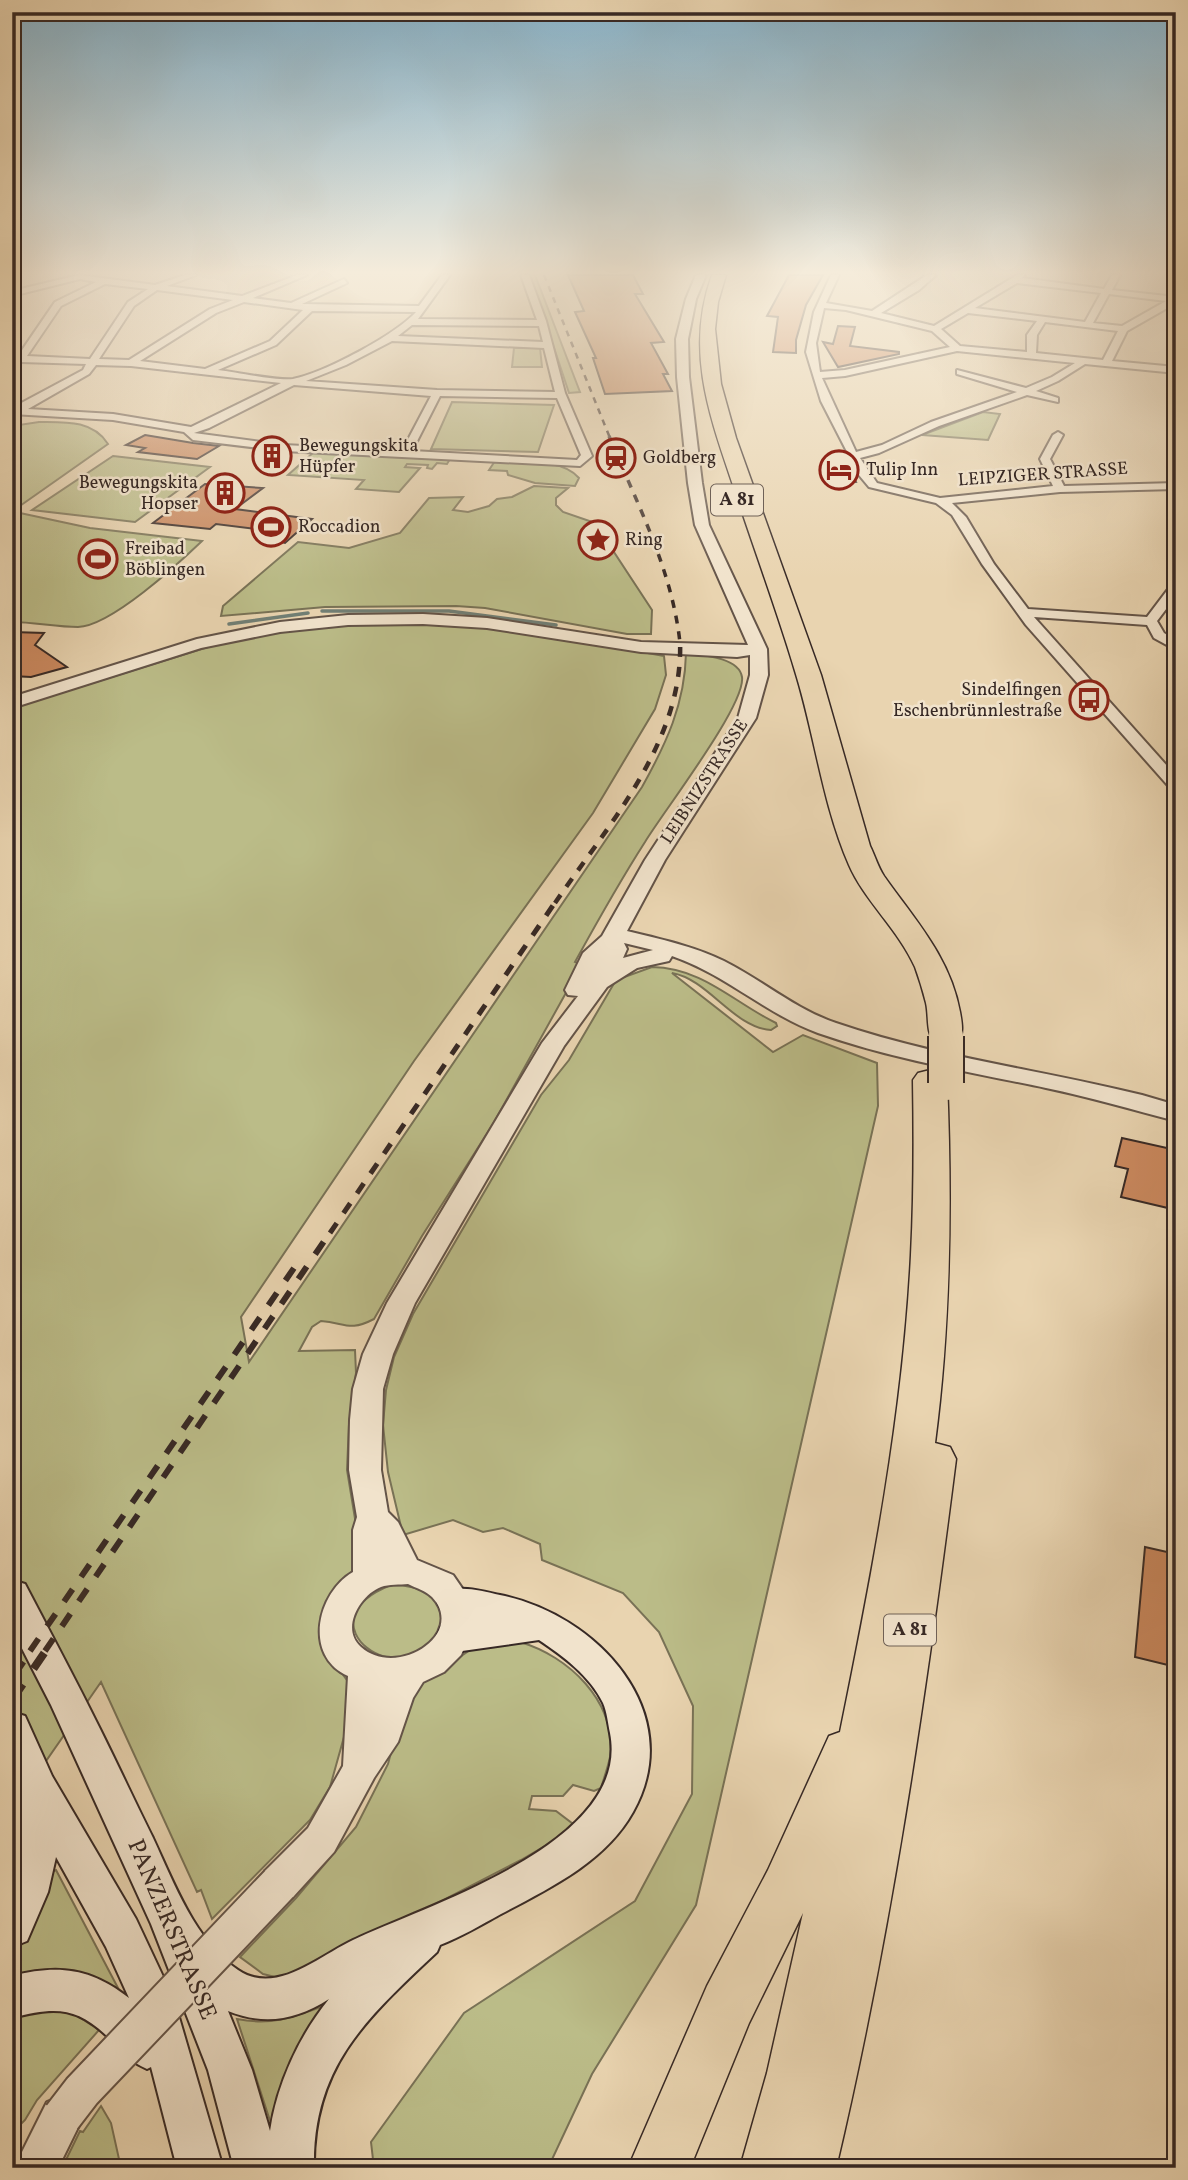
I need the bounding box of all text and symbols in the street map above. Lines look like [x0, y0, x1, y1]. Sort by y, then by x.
place label: Bewegungskita Hüpfer [299, 434, 418, 480]
building icon: Bewegungskita Hüpfer [251, 435, 293, 477]
station icon: Goldberg [595, 437, 637, 479]
place label: Goldberg [643, 446, 716, 471]
hotel icon: Tulip Inn [818, 449, 860, 491]
street label: LEIPZIGER STRASSE [957, 457, 1129, 493]
place label: Tulip Inn [866, 458, 939, 483]
place label: Bewegungskita Hopser [79, 471, 198, 517]
building icon: Bewegungskita Hopser [204, 472, 246, 514]
road number: A 81 [711, 485, 763, 516]
sports icon: Roccadion [250, 506, 292, 548]
place label: Roccadion [298, 515, 381, 540]
place icon: Ring [577, 519, 619, 561]
place label: Ring [625, 528, 663, 553]
place label: Freibad Böblingen [125, 537, 206, 583]
sports icon: Freibad Böblingen [77, 538, 119, 580]
place label: Sindelfingen Eschenbrünnlestraße [893, 678, 1062, 724]
bus stop icon: Sindelfingen Eschenbrünnlestraße [1068, 679, 1110, 721]
street label: LEIBNIZSTRASSE [655, 714, 755, 849]
road number: A 81 [884, 1614, 936, 1646]
street label: PANZERSTRASSE [118, 1834, 224, 2026]

